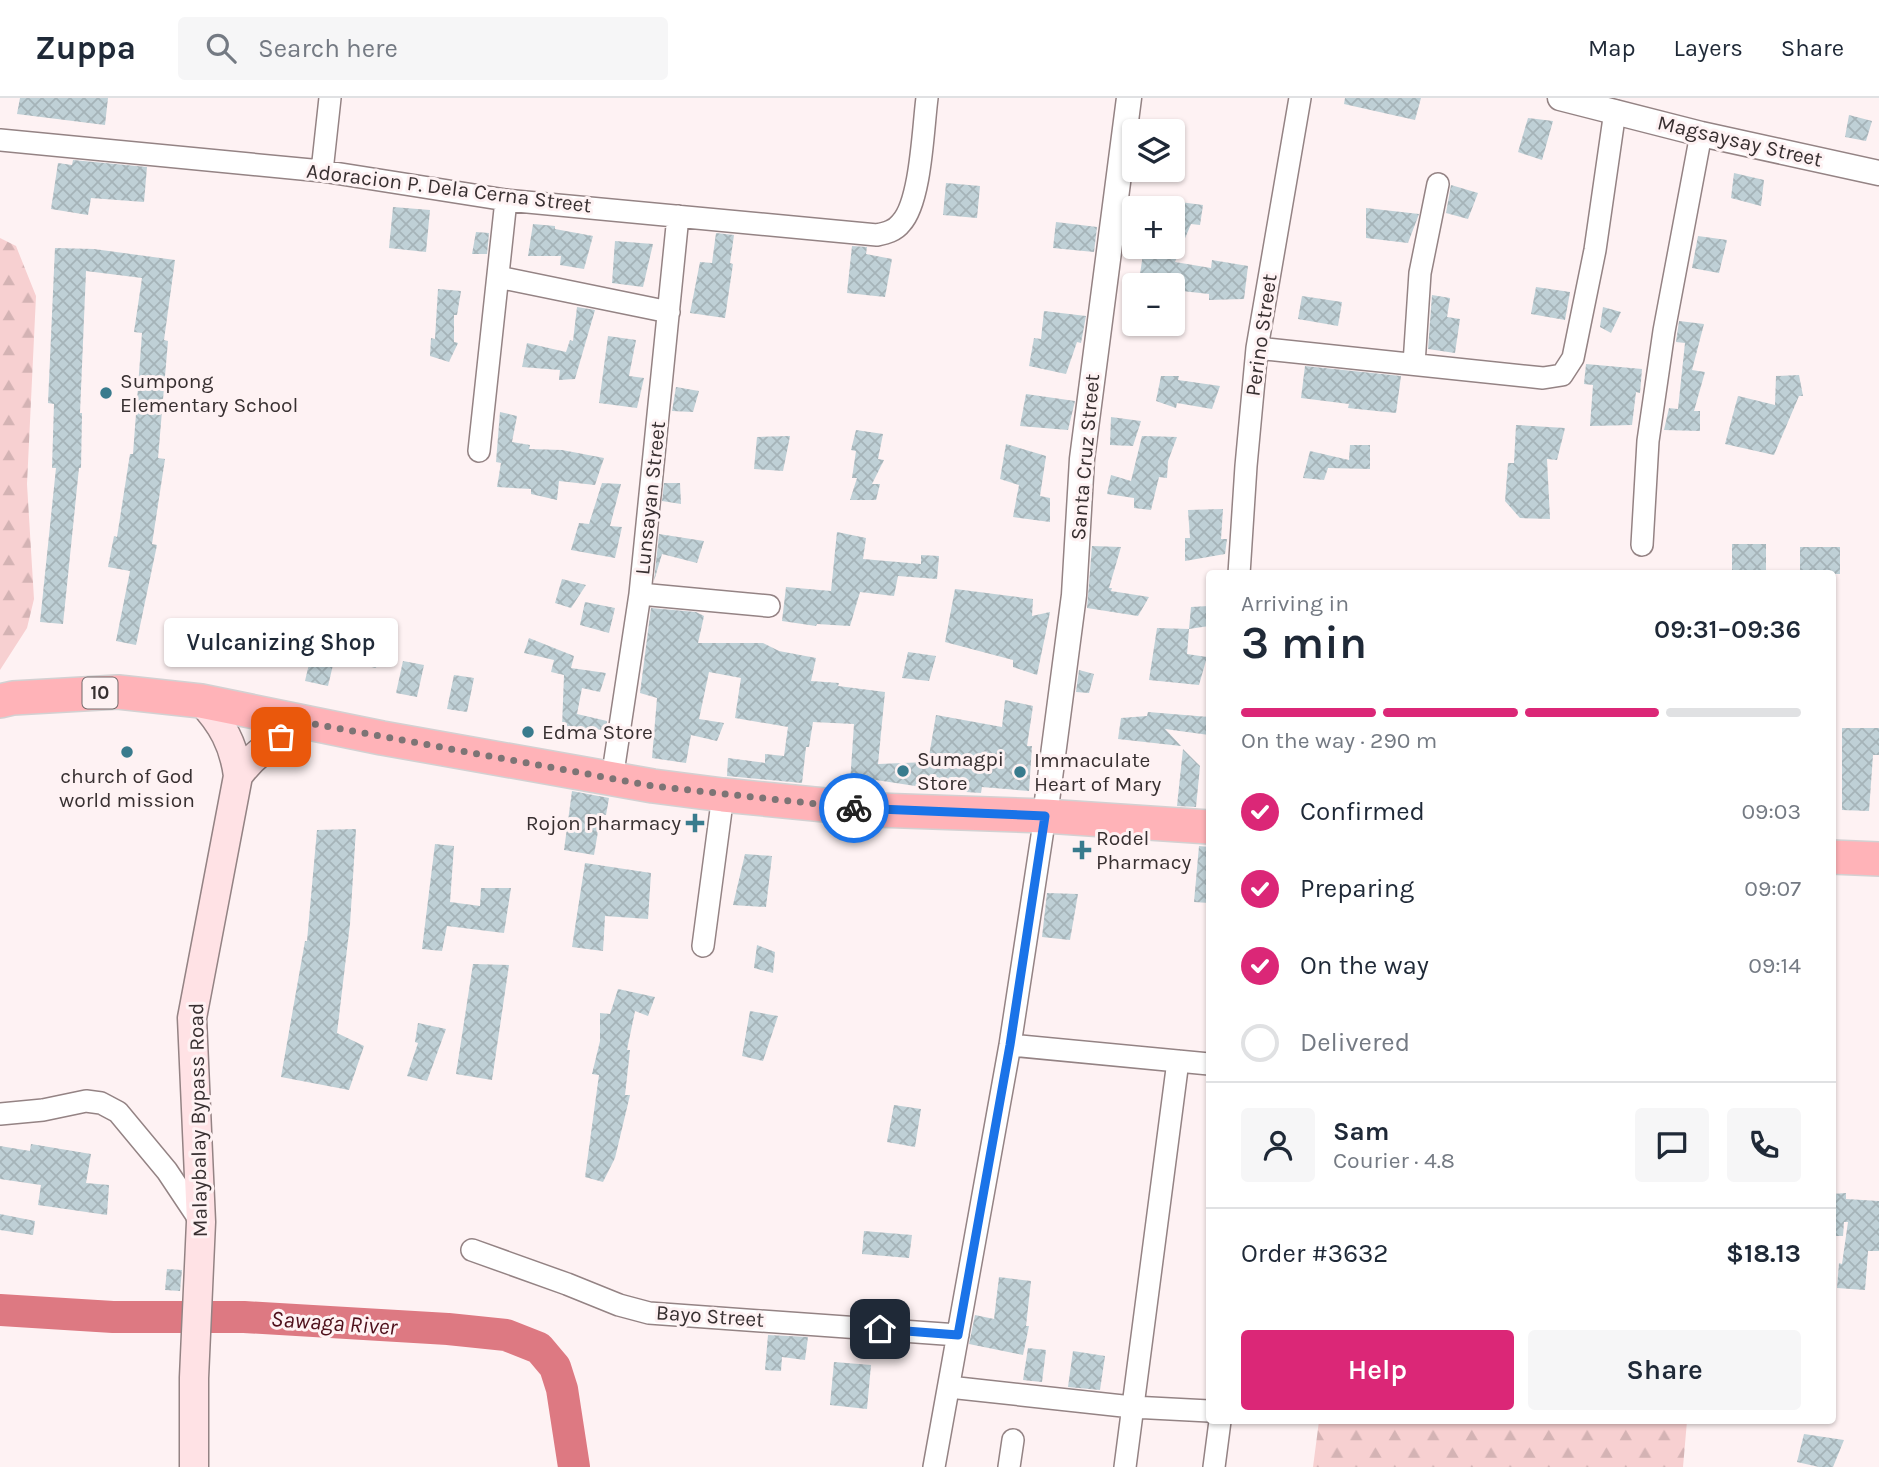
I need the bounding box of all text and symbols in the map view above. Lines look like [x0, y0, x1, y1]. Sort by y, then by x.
search box [178, 17, 668, 80]
text: Zuppa [35, 29, 136, 67]
icon: search [202, 29, 240, 67]
text: Search here [258, 33, 398, 64]
text: Map [1588, 34, 1636, 62]
text: Layers [1674, 34, 1743, 62]
text: Share [1781, 34, 1844, 62]
street label: Magsaysay Street [1655, 110, 1825, 172]
map controls [1122, 119, 1185, 336]
button: layers [1122, 119, 1185, 182]
street label: Adoracion P. Dela Cerna Street [305, 159, 593, 217]
button: + [1122, 196, 1185, 259]
street label: Perino Street [1241, 272, 1281, 398]
button: − [1122, 273, 1185, 336]
place label: Sumpong Elementary School [120, 369, 298, 417]
street label: Santa Cruz Street [1066, 373, 1104, 541]
marker: Sumpong Elementary School [98, 385, 114, 401]
street label: Lunsayan Street [630, 420, 670, 576]
text: Arriving in [1241, 590, 1349, 617]
text: 09:31–09:36 [1654, 614, 1801, 645]
text: 3 min [1241, 616, 1367, 670]
callout: Vulcanizing Shop [164, 618, 398, 667]
text: Vulcanizing Shop [187, 629, 375, 656]
road number: 10 [82, 678, 118, 708]
pin [251, 707, 311, 767]
icon: bag [262, 718, 300, 756]
place label: Edma Store [542, 720, 653, 744]
marker: Edma Store [520, 724, 536, 740]
text: On the way · 290 m [1241, 727, 1437, 754]
marker: church of God world mission [119, 744, 135, 760]
place label: Sumagpi Store [917, 747, 1004, 795]
place label: Immaculate Heart of Mary [1034, 748, 1161, 796]
marker: Sumagpi Store [895, 763, 911, 779]
place label: church of God world mission [59, 764, 195, 812]
marker: Immaculate Heart of Mary [1012, 764, 1028, 780]
courier [819, 773, 889, 843]
icon: bike [835, 789, 873, 827]
icon: check [1241, 793, 1279, 831]
text: Confirmed [1300, 796, 1425, 827]
text: 09:03 [1741, 798, 1801, 825]
place label: Rojon Pharmacy [526, 811, 681, 835]
marker: Rojon Pharmacy [687, 815, 703, 831]
place label: Rodel Pharmacy [1096, 826, 1191, 874]
marker: Rodel Pharmacy [1074, 842, 1090, 858]
icon: check [1241, 870, 1279, 908]
text: Preparing [1300, 873, 1414, 904]
text: 09:07 [1744, 875, 1801, 902]
icon: check [1241, 947, 1279, 985]
text: On the way [1300, 950, 1429, 981]
text: 09:14 [1748, 952, 1801, 979]
street label: Malaybalay Bypass Road [184, 1002, 212, 1238]
text: Delivered [1300, 1027, 1410, 1058]
button: person [1241, 1108, 1315, 1182]
button: chat [1635, 1108, 1709, 1182]
button: phone [1727, 1108, 1801, 1182]
text: Sam [1333, 1116, 1389, 1147]
text: Courier · 4.8 [1333, 1147, 1455, 1174]
text: Order #3632 [1241, 1238, 1388, 1269]
text: $18.13 [1726, 1238, 1801, 1269]
pin [850, 1299, 910, 1359]
street label: Bayo Street [655, 1300, 765, 1332]
water label: Sawaga River [270, 1305, 399, 1341]
icon: home [861, 1310, 899, 1348]
button: Help [1241, 1330, 1514, 1410]
button: Share [1528, 1330, 1801, 1410]

